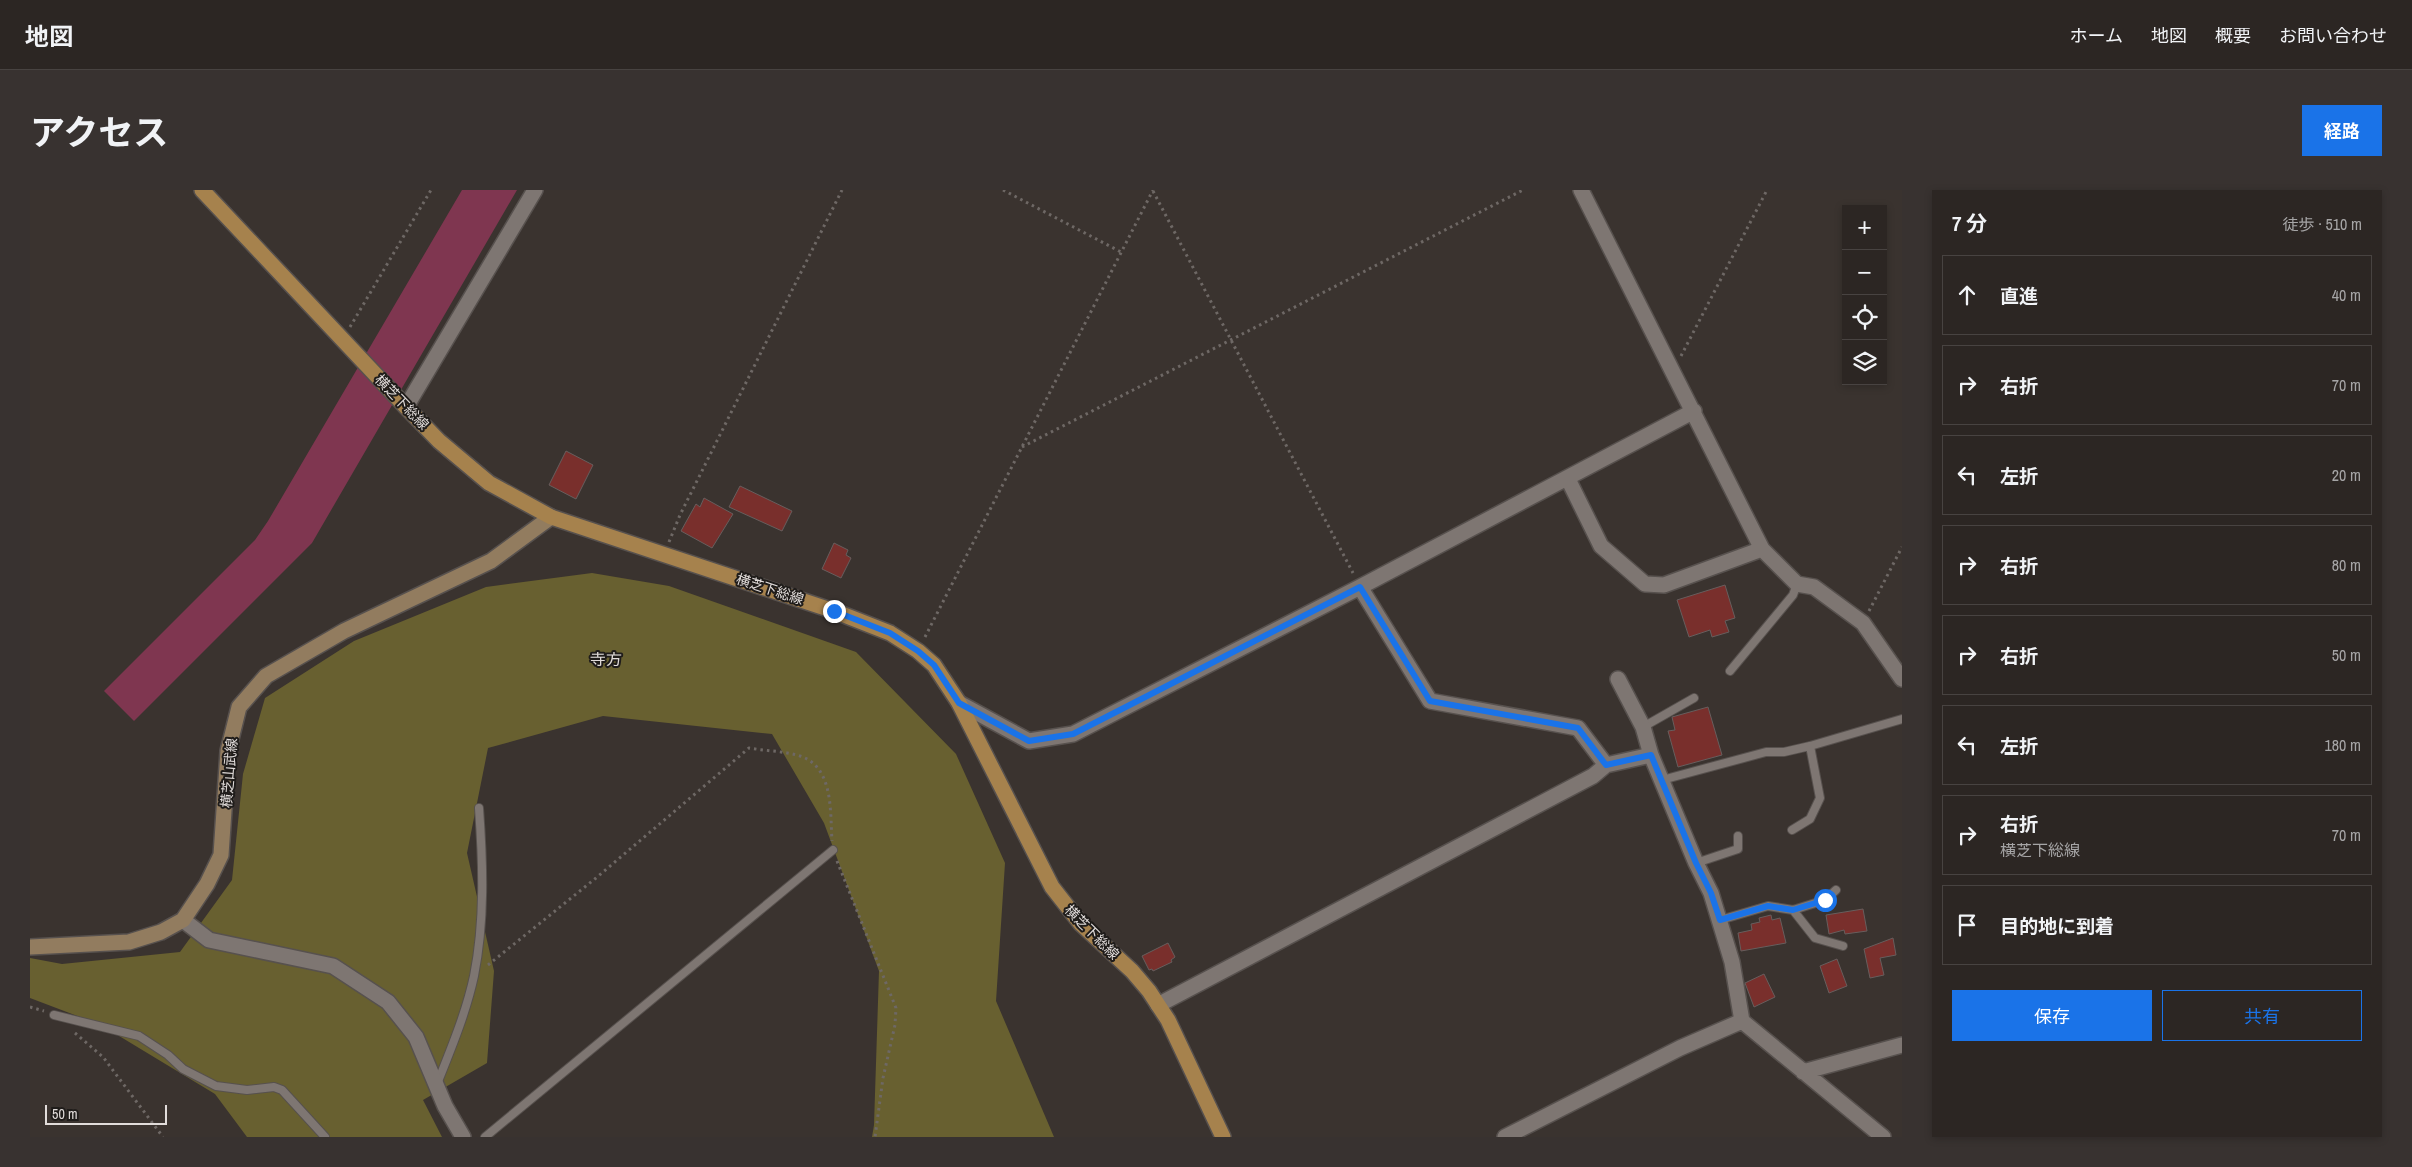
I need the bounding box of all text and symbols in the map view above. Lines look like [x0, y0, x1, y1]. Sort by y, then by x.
text: 地図 [25, 20, 73, 52]
text: ホーム [2070, 23, 2123, 48]
text: 地図 [2151, 23, 2187, 48]
text: 概要 [2215, 23, 2251, 48]
text: お問い合わせ [2279, 23, 2387, 48]
button: 経路 [2302, 105, 2382, 156]
text: アクセス [30, 109, 168, 156]
map controls [1842, 205, 1887, 385]
button: + [1842, 205, 1887, 250]
text: 7 分 [1952, 209, 1987, 238]
text: 徒歩 · 510 m [2283, 213, 2362, 235]
button: − [1842, 250, 1887, 295]
icon: ahead [1953, 281, 1981, 309]
text: 直進 [2000, 283, 2038, 309]
text: 40 m [2332, 284, 2361, 306]
button: locate [1842, 295, 1887, 340]
button: layers [1842, 340, 1887, 385]
street label: 横芝下総線 [371, 371, 433, 433]
icon: right [1953, 371, 1981, 399]
text: 右折 [2000, 373, 2038, 399]
text: 70 m [2332, 374, 2361, 396]
icon: left [1953, 461, 1981, 489]
text: 左折 [2000, 463, 2038, 489]
text: 20 m [2332, 464, 2361, 486]
icon: right [1953, 551, 1981, 579]
text: 右折 [2000, 553, 2038, 579]
text: 80 m [2332, 554, 2361, 576]
street label: 横芝下総線 [734, 570, 806, 608]
route end [823, 600, 846, 623]
icon: right [1953, 641, 1981, 669]
text: 右折 [2000, 643, 2038, 669]
text: 50 m [2332, 644, 2361, 666]
district label: 寺方 [590, 648, 622, 670]
icon: left [1953, 731, 1981, 759]
text: 左折 [2000, 733, 2038, 759]
text: 180 m [2325, 734, 2361, 756]
street label: 横芝山武線 [217, 737, 241, 809]
text: 右折 [2000, 811, 2038, 837]
icon: right [1953, 821, 1981, 849]
text: 70 m [2332, 824, 2361, 846]
text: 横芝下総線 [2000, 839, 2080, 861]
route start [1814, 889, 1837, 912]
street label: 横芝下総線 [1061, 901, 1123, 963]
icon: arrive [1953, 911, 1981, 939]
text: 目的地に到着 [2000, 913, 2114, 939]
button: 保存 [1952, 990, 2152, 1041]
button: 共有 [2162, 990, 2362, 1041]
scale bar [45, 1102, 168, 1125]
text: 50 m [52, 1105, 78, 1123]

